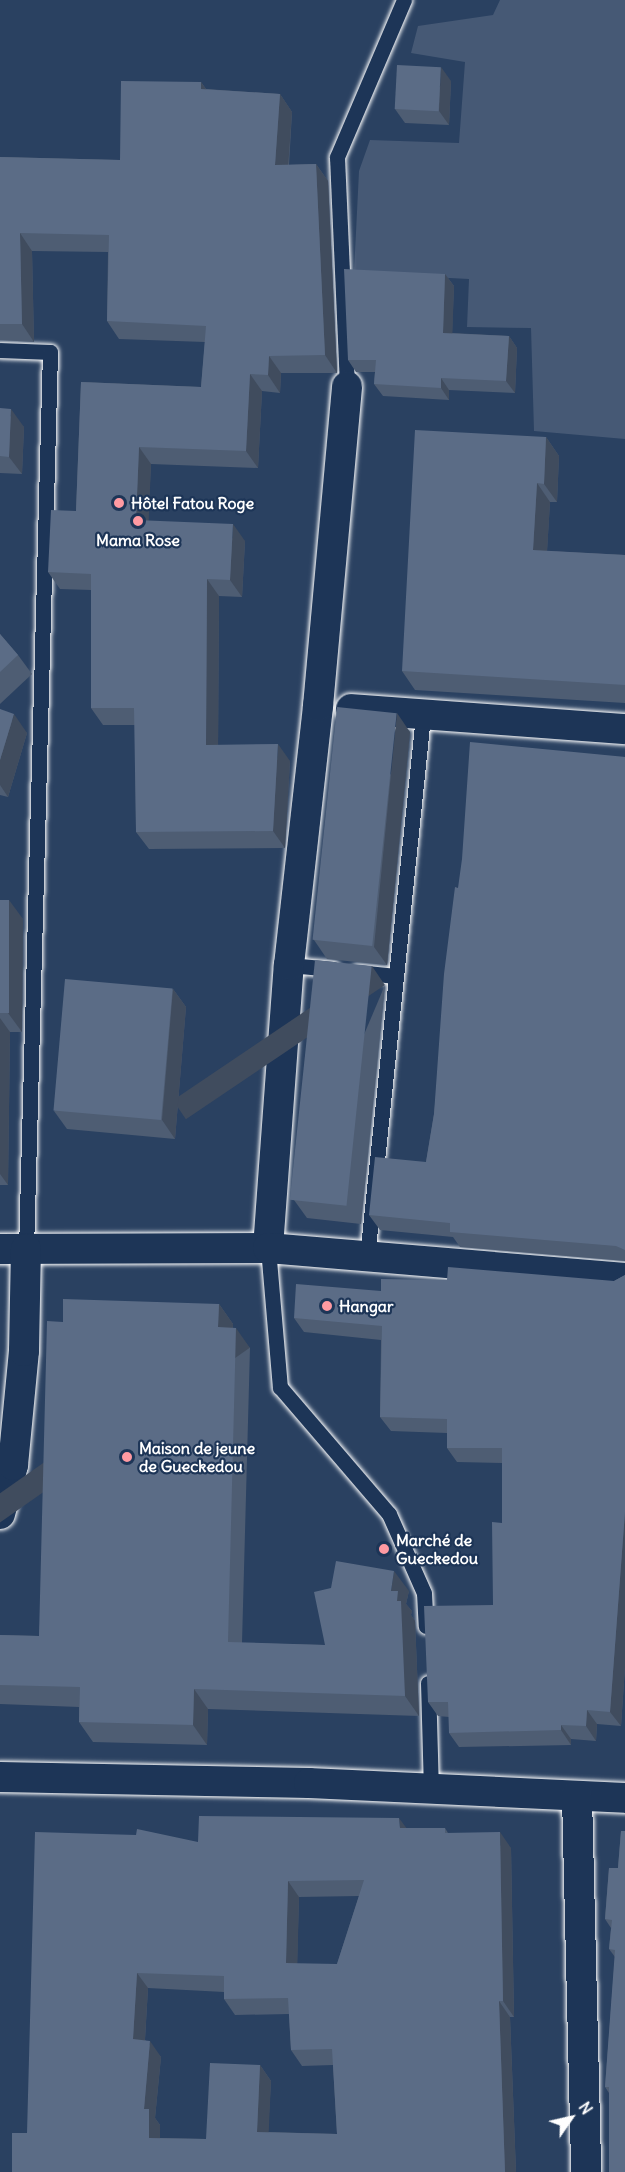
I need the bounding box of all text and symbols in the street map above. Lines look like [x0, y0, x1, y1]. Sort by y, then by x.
place label: Hôtel Fatou Roge [131, 493, 254, 513]
marker: Hôtel Fatou Roge [112, 496, 126, 510]
marker: Mama Rose [131, 514, 145, 528]
place label: Mama Rose [96, 530, 180, 550]
place label: Hangar [339, 1296, 393, 1316]
marker: Hangar [320, 1299, 334, 1313]
place label: Maison de jeune de Gueckedou [139, 1438, 255, 1476]
marker: Maison de jeune de Gueckedou [120, 1450, 134, 1464]
place label: Marché de Gueckedou [396, 1530, 478, 1568]
marker: Marché de Gueckedou [377, 1542, 391, 1556]
north arrow [541, 2088, 601, 2148]
text: N [575, 2098, 597, 2118]

